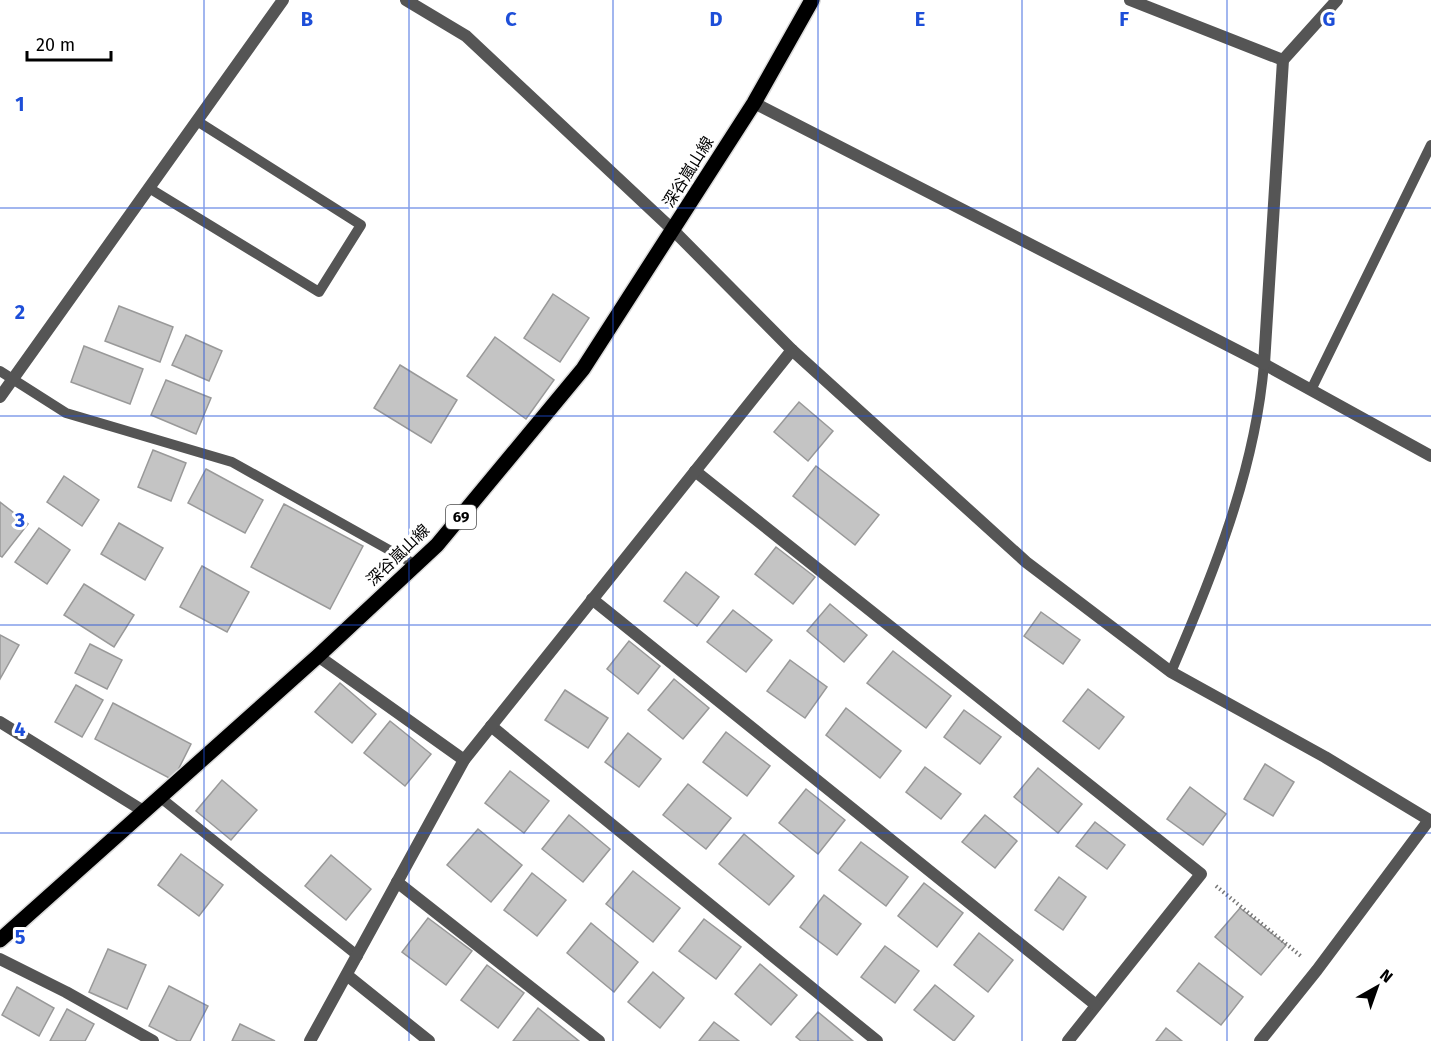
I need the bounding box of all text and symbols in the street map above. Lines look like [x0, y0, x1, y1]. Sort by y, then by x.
text: B [301, 7, 313, 31]
text: C [505, 7, 517, 31]
text: D [709, 7, 723, 31]
text: E [915, 7, 925, 31]
text: F [1119, 7, 1129, 31]
text: G [1323, 7, 1335, 31]
scale bar [27, 24, 111, 62]
text: 20 m [36, 34, 75, 56]
text: 1 [15, 92, 25, 116]
street label: 深谷嵐山線 [659, 133, 717, 211]
text: 2 [15, 300, 25, 324]
road number: 69 [446, 505, 476, 529]
text: 3 [14, 508, 25, 532]
street label: 深谷嵐山線 [363, 520, 433, 590]
text: 4 [14, 717, 26, 741]
text: 5 [15, 925, 26, 949]
north arrow [1347, 957, 1407, 1017]
text: N [1376, 965, 1396, 987]

